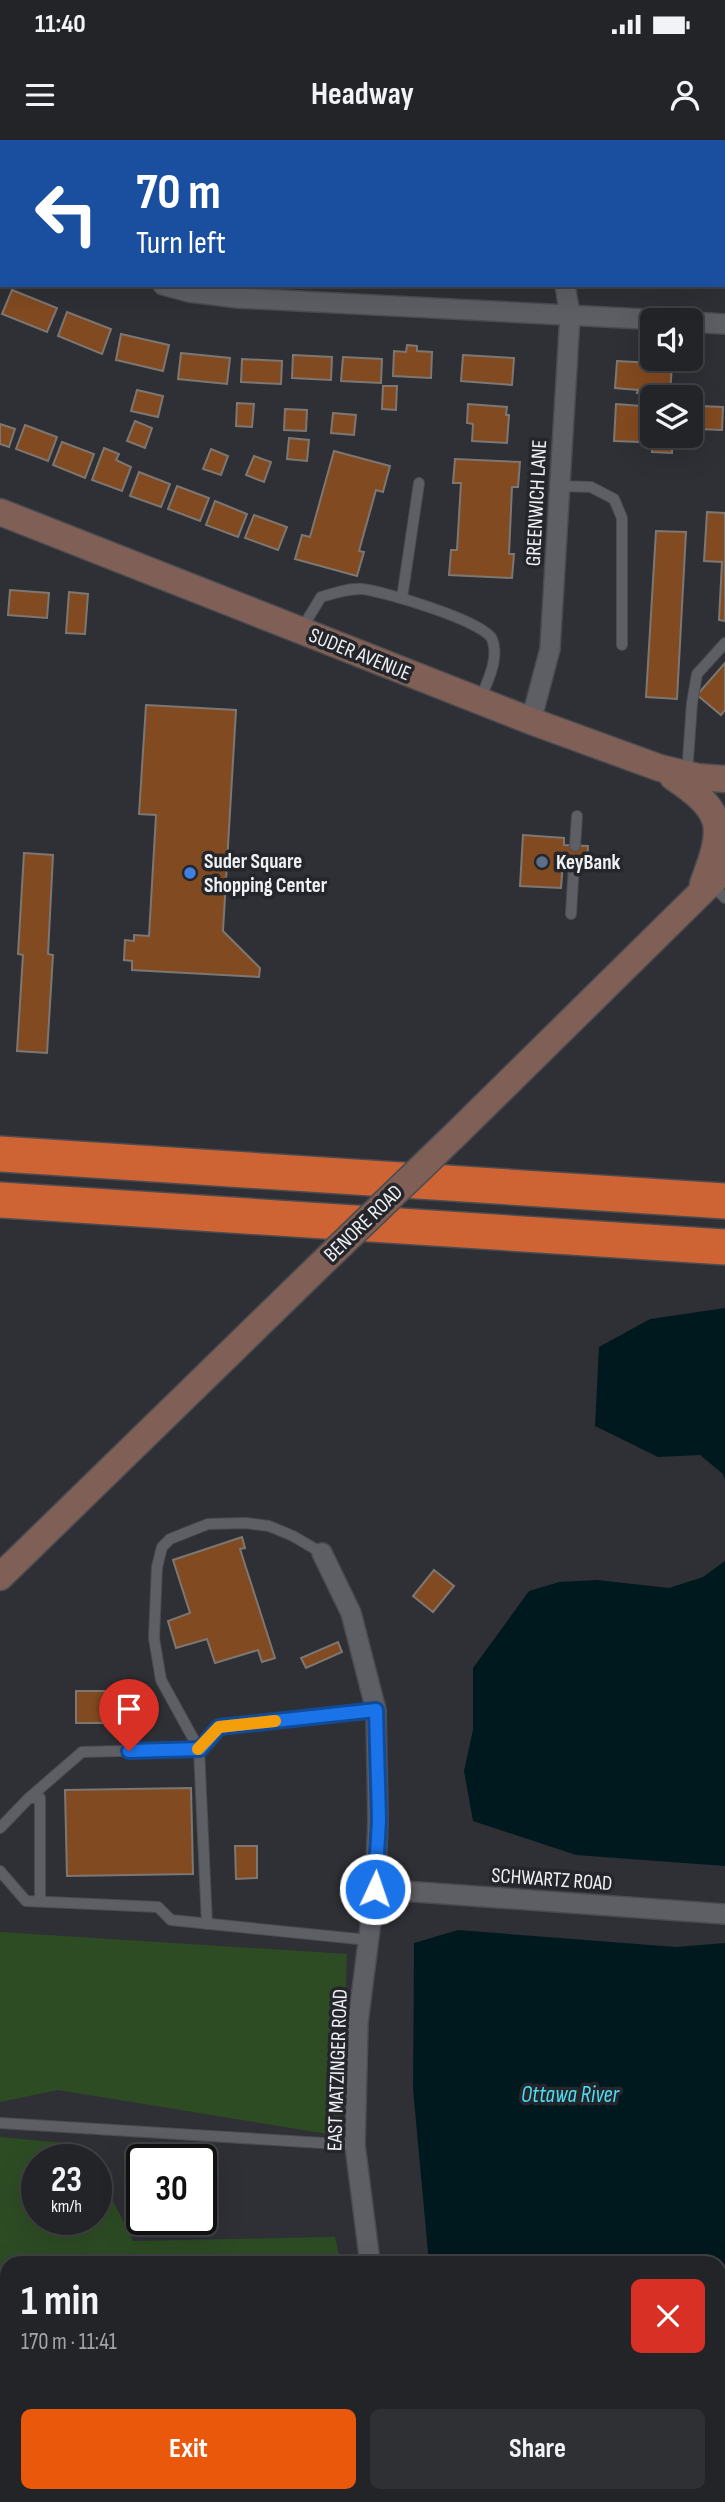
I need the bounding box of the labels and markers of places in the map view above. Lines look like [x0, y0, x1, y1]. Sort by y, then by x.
place label: Suder Square Shopping Center [204, 849, 328, 898]
place label: KeyBank [556, 850, 621, 875]
marker: KeyBank [534, 854, 550, 870]
marker: Suder Square Shopping Center [182, 865, 198, 881]
pin [99, 1679, 159, 1751]

